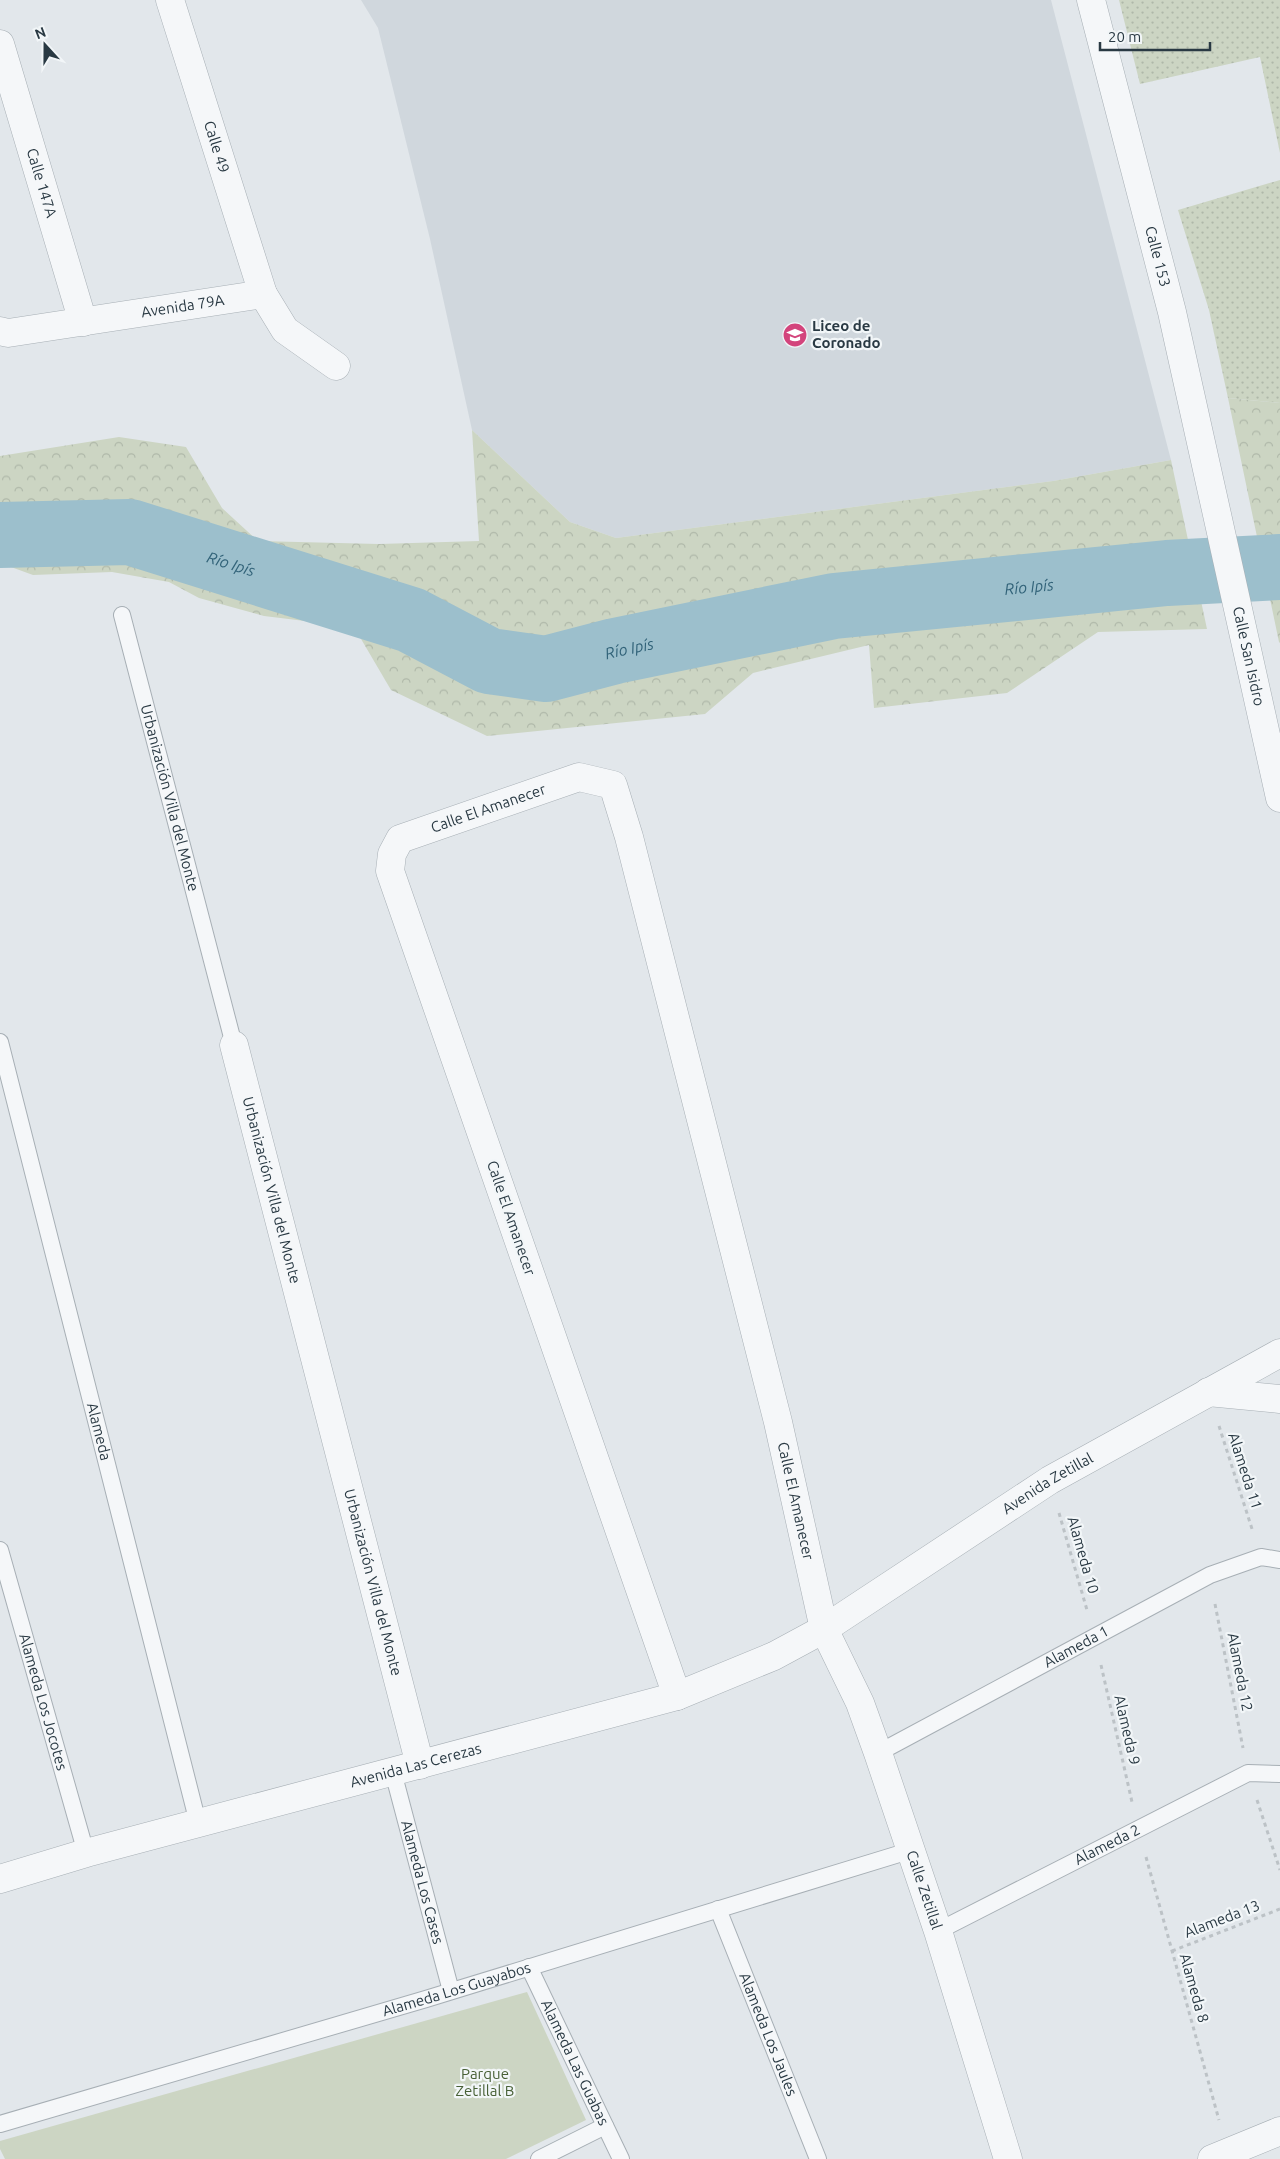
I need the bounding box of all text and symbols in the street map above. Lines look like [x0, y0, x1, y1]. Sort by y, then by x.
north arrow [20, 20, 70, 70]
scale bar [1100, 20, 1210, 52]
text: N [33, 24, 48, 42]
text: 20 m [1108, 28, 1141, 45]
street label: Calle 49 [201, 119, 233, 175]
street label: Calle 147A [24, 146, 60, 220]
street label: Calle 153 [1142, 224, 1174, 288]
street label: Avenida 79A [140, 291, 226, 321]
place label: Liceo de Coronado [812, 317, 881, 351]
school or university icon: Liceo de Coronado [782, 322, 808, 348]
water label: Río Ipís [205, 548, 258, 580]
water label: Río Ipís [1003, 575, 1055, 598]
street label: Calle San Isidro [1230, 605, 1268, 707]
water label: Río Ipís [603, 634, 656, 662]
street label: Urbanización Villa del Monte [138, 703, 203, 893]
street label: Calle El Amanecer [428, 780, 548, 836]
street label: Urbanización Villa del Monte [240, 1095, 304, 1285]
street label: Calle El Amanecer [484, 1158, 539, 1278]
street label: Alameda [84, 1401, 115, 1462]
street label: Alameda 11 [1225, 1430, 1266, 1511]
street label: Calle El Amanecer [775, 1440, 817, 1562]
street label: Avenida Zetillal [999, 1449, 1096, 1517]
street label: Urbanización Villa del Monte [341, 1487, 406, 1678]
street label: Alameda 10 [1064, 1514, 1103, 1595]
street label: Alameda 1 [1041, 1622, 1111, 1671]
street label: Alameda Los Jocotes [16, 1631, 71, 1772]
street label: Alameda 12 [1225, 1631, 1256, 1713]
street label: Alameda 9 [1111, 1693, 1144, 1766]
street label: Avenida Las Cerezas [348, 1739, 483, 1790]
street label: Alameda Los Cases [398, 1818, 447, 1946]
street label: Alameda 2 [1072, 1821, 1143, 1868]
street label: Calle Zetillal [903, 1848, 946, 1932]
street label: Alameda 13 [1182, 1896, 1262, 1941]
street label: Alameda 8 [1177, 1951, 1212, 2024]
street label: Alameda Los Guayabos [380, 1958, 533, 2019]
street label: Alameda Los Jaules [736, 1970, 801, 2098]
street label: Alameda Las Guabas [538, 1997, 613, 2128]
park label: Parque Zetillal B [456, 2065, 514, 2099]

